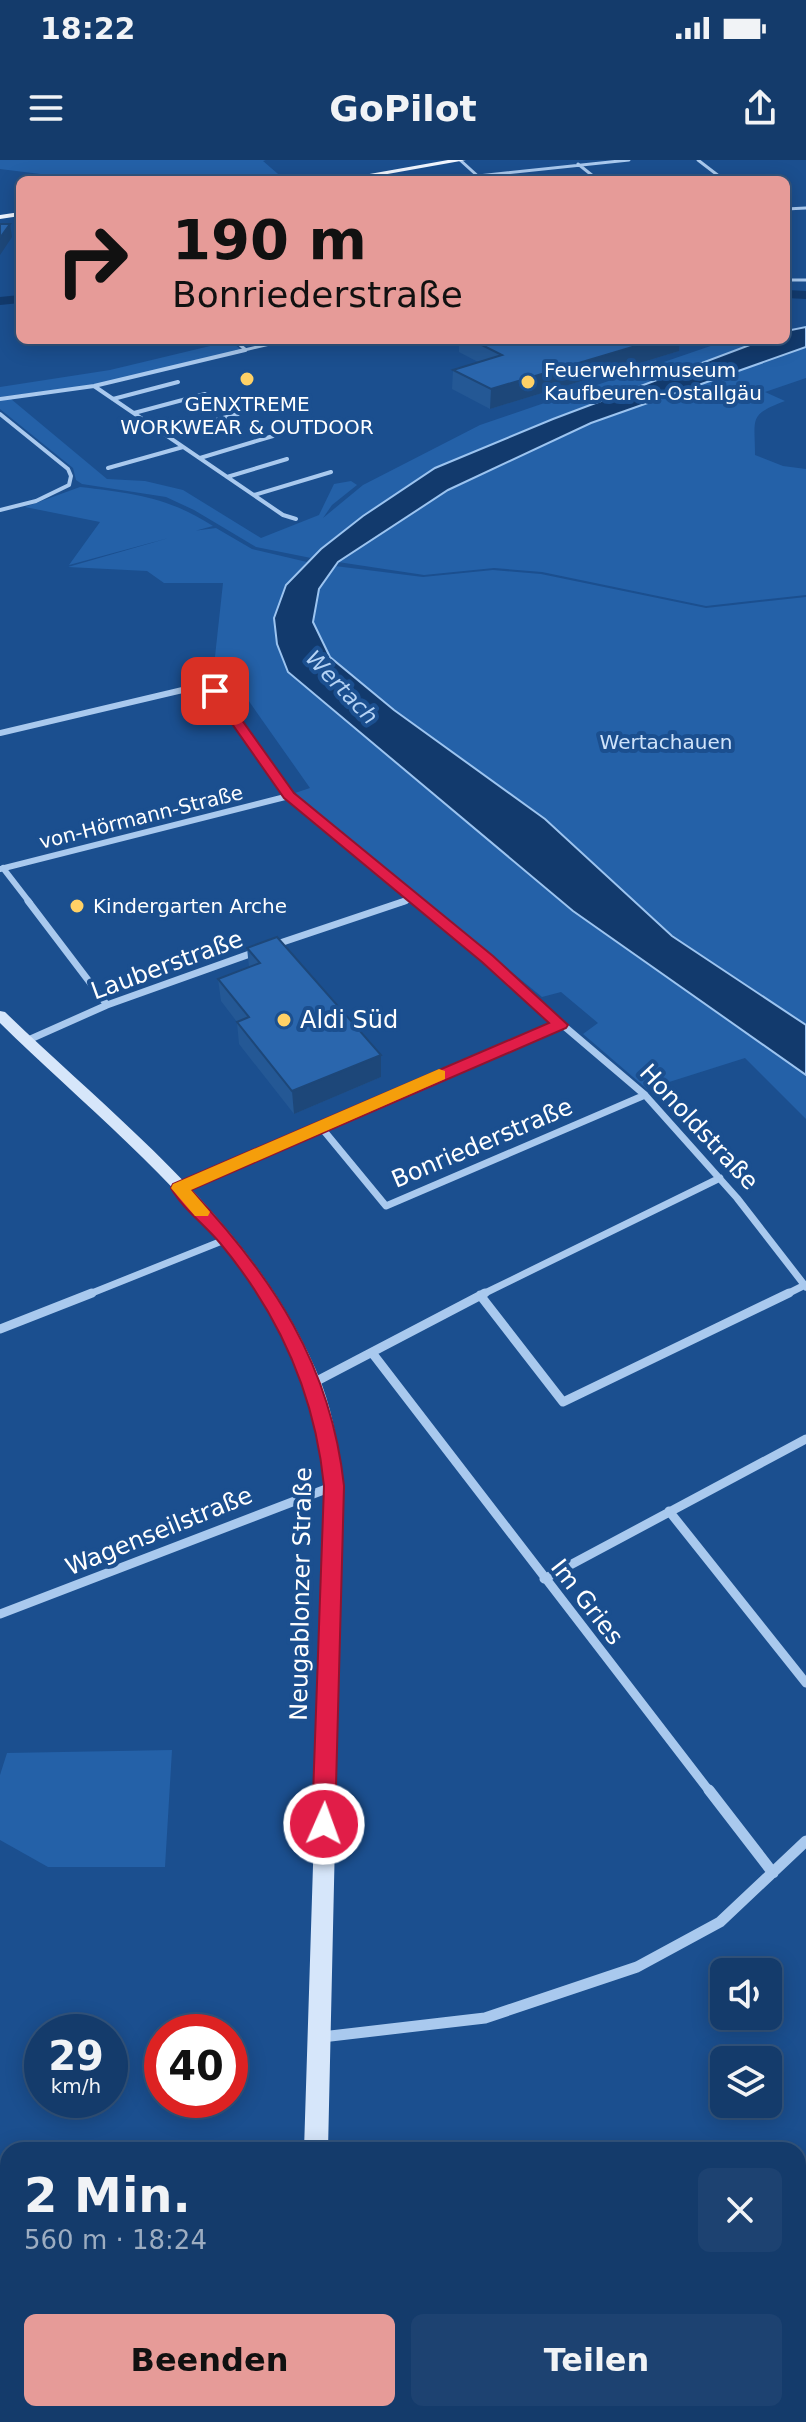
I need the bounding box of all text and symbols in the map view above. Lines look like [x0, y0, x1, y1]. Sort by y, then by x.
text: 18:22 [40, 11, 136, 46]
icon: menu [24, 86, 68, 130]
icon: share [738, 86, 782, 130]
text: GoPilot [329, 88, 477, 129]
text: 190 m [172, 207, 367, 272]
icon: right [40, 208, 144, 312]
text: Bonriederstraße [172, 274, 463, 315]
place label: Feuerwehrmuseum Kaufbeuren-Ostallgäu [544, 358, 762, 405]
marker: GENXTREME WORKWEAR & OUTDOOR [238, 370, 256, 388]
marker: Feuerwehrmuseum Kaufbeuren-Ostallgäu [519, 373, 537, 391]
place label: GENXTREME WORKWEAR & OUTDOOR [120, 392, 374, 439]
water label: Wertach [301, 645, 383, 729]
pin [181, 657, 249, 725]
icon: arrive [193, 669, 237, 713]
park label: Wertachauen [600, 730, 732, 754]
street label: von-Hörmann-Straße [37, 780, 245, 854]
place label: Kindergarten Arche [93, 894, 287, 918]
marker: Kindergarten Arche [68, 897, 86, 915]
street label: Lauberstraße [87, 925, 247, 1005]
place label: Aldi Süd [300, 1006, 398, 1034]
marker: Aldi Süd [275, 1011, 293, 1029]
street label: Honoldstraße [634, 1059, 764, 1195]
street label: Bonriederstraße [387, 1092, 577, 1194]
street label: Neugablonzer Straße [285, 1467, 317, 1721]
street label: Wagenseilstraße [61, 1481, 257, 1581]
street label: Im Gries [545, 1554, 629, 1650]
position arrow [282, 1782, 366, 1866]
map controls [710, 1958, 782, 2118]
button: sound [710, 1958, 782, 2030]
speed limit sign: 40 [144, 2014, 248, 2118]
text: 29 [48, 2033, 104, 2079]
button: layers [710, 2046, 782, 2118]
text: km/h [51, 2074, 101, 2098]
text: 2 Min. [24, 2167, 191, 2223]
button: close [698, 2168, 782, 2252]
text: 560 m · 18:24 [24, 2225, 207, 2255]
button: Beenden [24, 2314, 395, 2406]
button: Teilen [411, 2314, 782, 2406]

